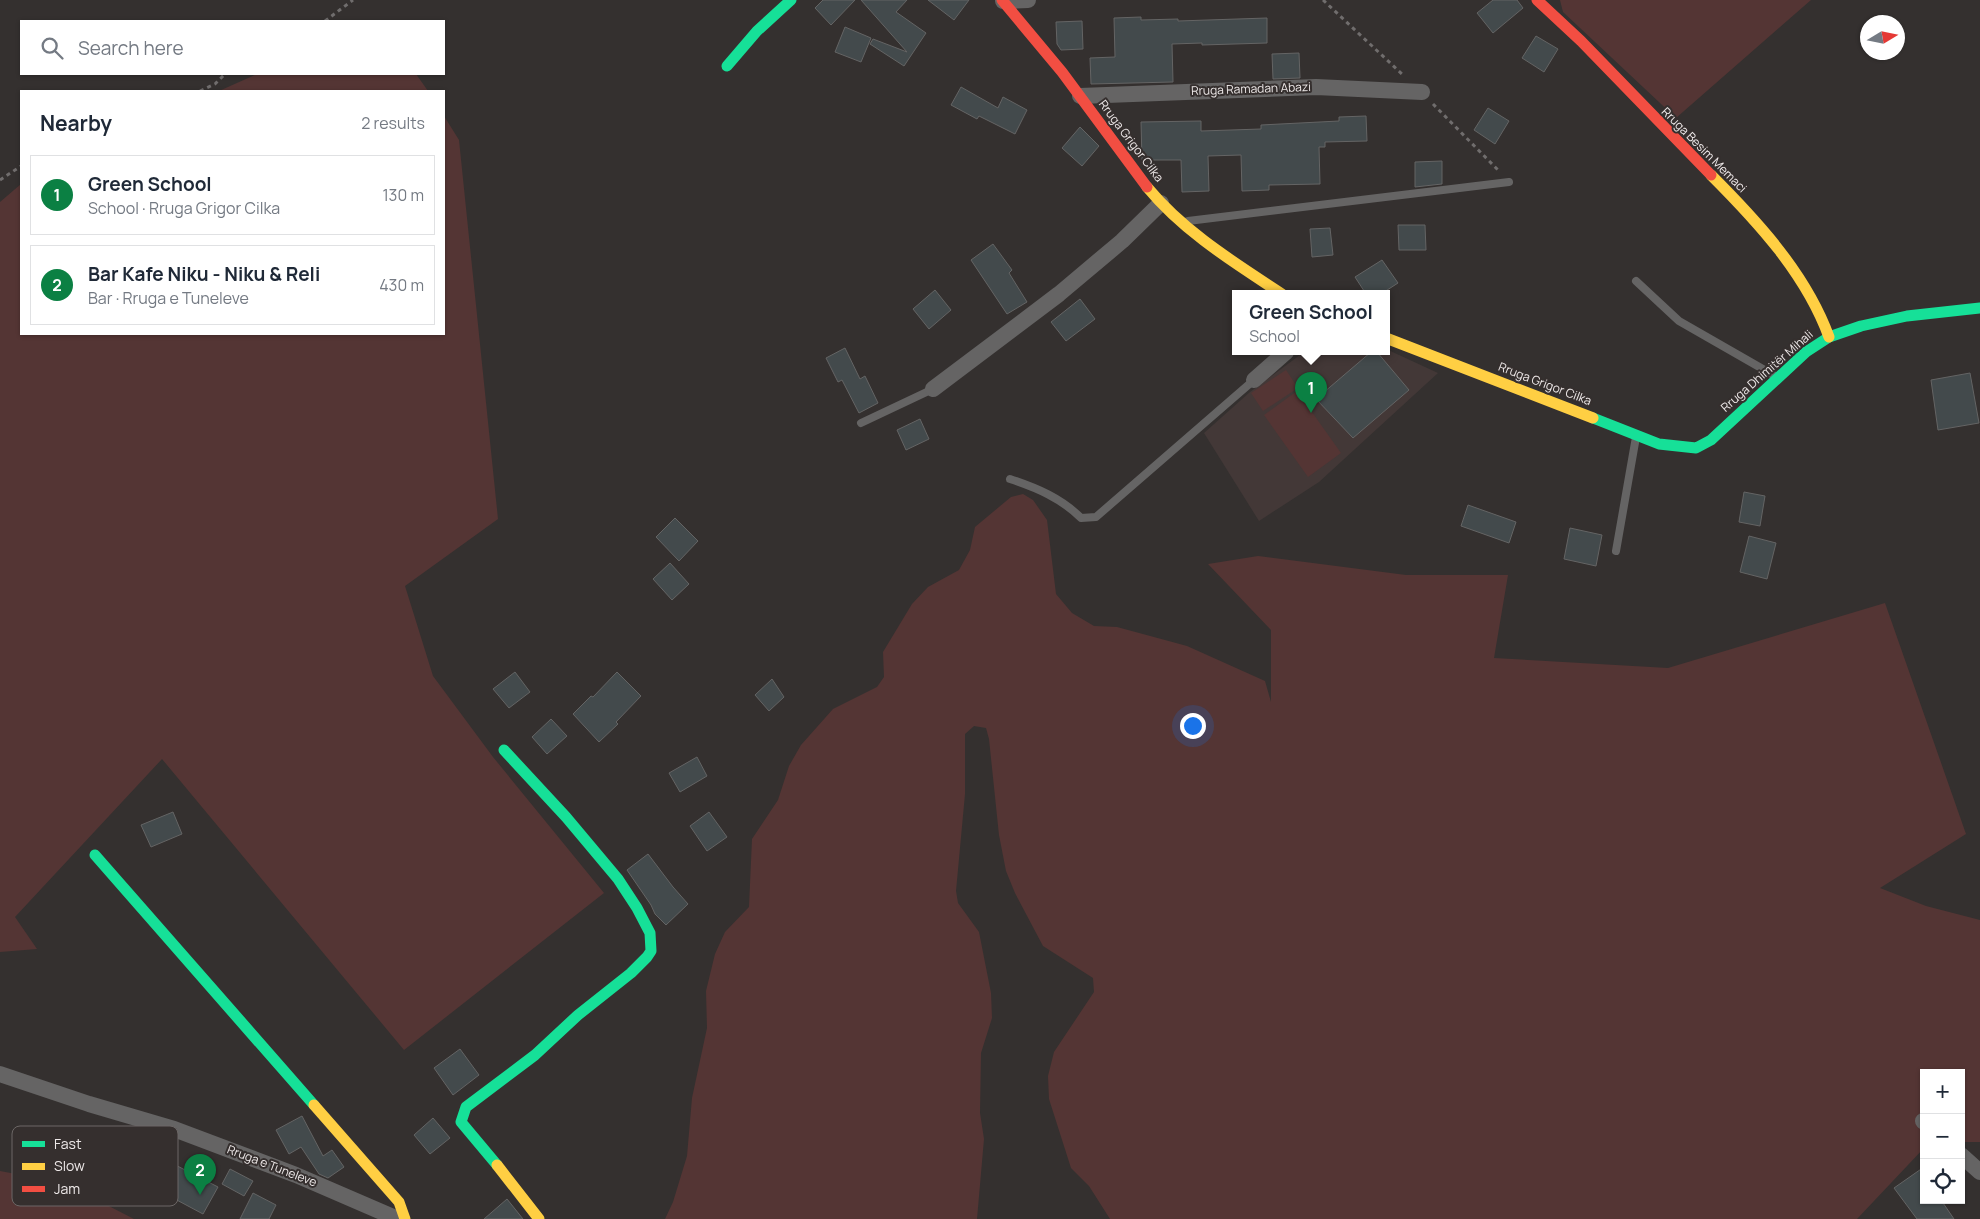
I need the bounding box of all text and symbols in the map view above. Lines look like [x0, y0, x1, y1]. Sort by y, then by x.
north arrow [1860, 15, 1905, 60]
search box [20, 20, 445, 75]
icon: search [38, 34, 66, 62]
text: Search here [78, 35, 184, 61]
street label: Rruga Ramadan Abazi [1191, 78, 1311, 99]
street label: Rruga Grigor Cilka [1095, 96, 1168, 185]
street label: Rruga Besim Memaci [1658, 103, 1751, 196]
text: Nearby [40, 109, 112, 137]
text: 2 results [361, 112, 425, 134]
text: Green School [88, 171, 212, 197]
text: 1 [53, 184, 61, 206]
text: 130 m [382, 184, 424, 206]
text: School · Rruga Grigor Cilka [88, 197, 280, 219]
text: Bar Kafe Niku - Niku & Reli [88, 261, 320, 287]
text: 2 [52, 274, 62, 296]
text: 430 m [379, 274, 424, 296]
text: Bar · Rruga e Tuneleve [88, 287, 249, 309]
popup [1232, 290, 1390, 355]
text: Green School [1249, 299, 1373, 325]
text: School [1249, 325, 1300, 347]
street label: Rruga Dhimitër Mihali [1717, 326, 1816, 415]
street label: Rruga Grigor Cilka [1496, 358, 1594, 409]
pin: 1 [1295, 372, 1327, 413]
your location [1180, 713, 1206, 739]
map controls [1920, 1069, 1965, 1204]
button: + [1920, 1069, 1965, 1114]
button: − [1920, 1114, 1965, 1159]
legend [12, 1126, 178, 1206]
text: Fast [54, 1134, 82, 1153]
street label: Rruga e Tuneleve [225, 1141, 319, 1190]
pin: 2 [184, 1154, 216, 1195]
text: Slow [54, 1156, 85, 1175]
button: locate [1920, 1159, 1965, 1204]
text: Jam [54, 1179, 80, 1198]

